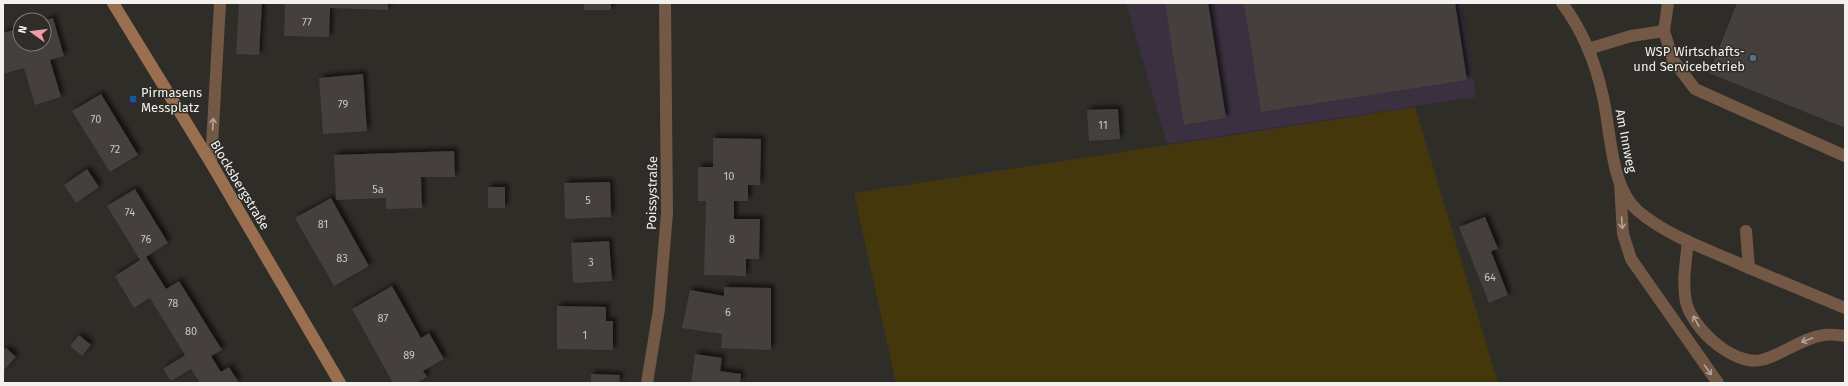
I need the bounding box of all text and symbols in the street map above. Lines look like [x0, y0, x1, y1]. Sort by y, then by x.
north arrow [12, 12, 52, 52]
house number: 77 [302, 16, 312, 29]
text: N [16, 25, 30, 35]
place label: WSP Wirtschafts- und Servicebetrieb [1633, 44, 1745, 74]
marker: WSP Wirtschafts- und Servicebetrieb [1748, 53, 1758, 63]
place label: Pirmasens Messplatz [141, 85, 202, 115]
marker: Pirmasens Messplatz [128, 94, 138, 104]
house number: 79 [338, 98, 348, 111]
street label: Am Innweg [1613, 108, 1640, 174]
house number: 70 [91, 113, 101, 126]
one-way arrow [209, 118, 216, 131]
house number: 11 [1098, 119, 1108, 132]
street label: Blocksbergstraße [207, 138, 273, 232]
house number: 72 [110, 143, 120, 156]
street label: Poissystraße [644, 156, 660, 230]
house number: 10 [724, 170, 734, 183]
house number: 5a [372, 183, 384, 196]
house number: 5 [585, 194, 591, 207]
house number: 74 [125, 206, 135, 219]
one-way arrow [1619, 216, 1626, 229]
house number: 81 [318, 218, 328, 231]
house number: 76 [141, 233, 151, 246]
house number: 8 [729, 233, 735, 246]
house number: 83 [336, 252, 348, 265]
house number: 3 [588, 256, 594, 269]
house number: 64 [1484, 271, 1496, 284]
house number: 78 [168, 297, 178, 310]
house number: 6 [725, 306, 731, 319]
house number: 87 [378, 312, 389, 325]
one-way arrow [1692, 315, 1699, 327]
house number: 80 [185, 325, 197, 338]
house number: 1 [583, 329, 587, 342]
one-way arrow [1801, 337, 1813, 345]
house number: 89 [403, 349, 415, 362]
one-way arrow [1704, 364, 1712, 375]

